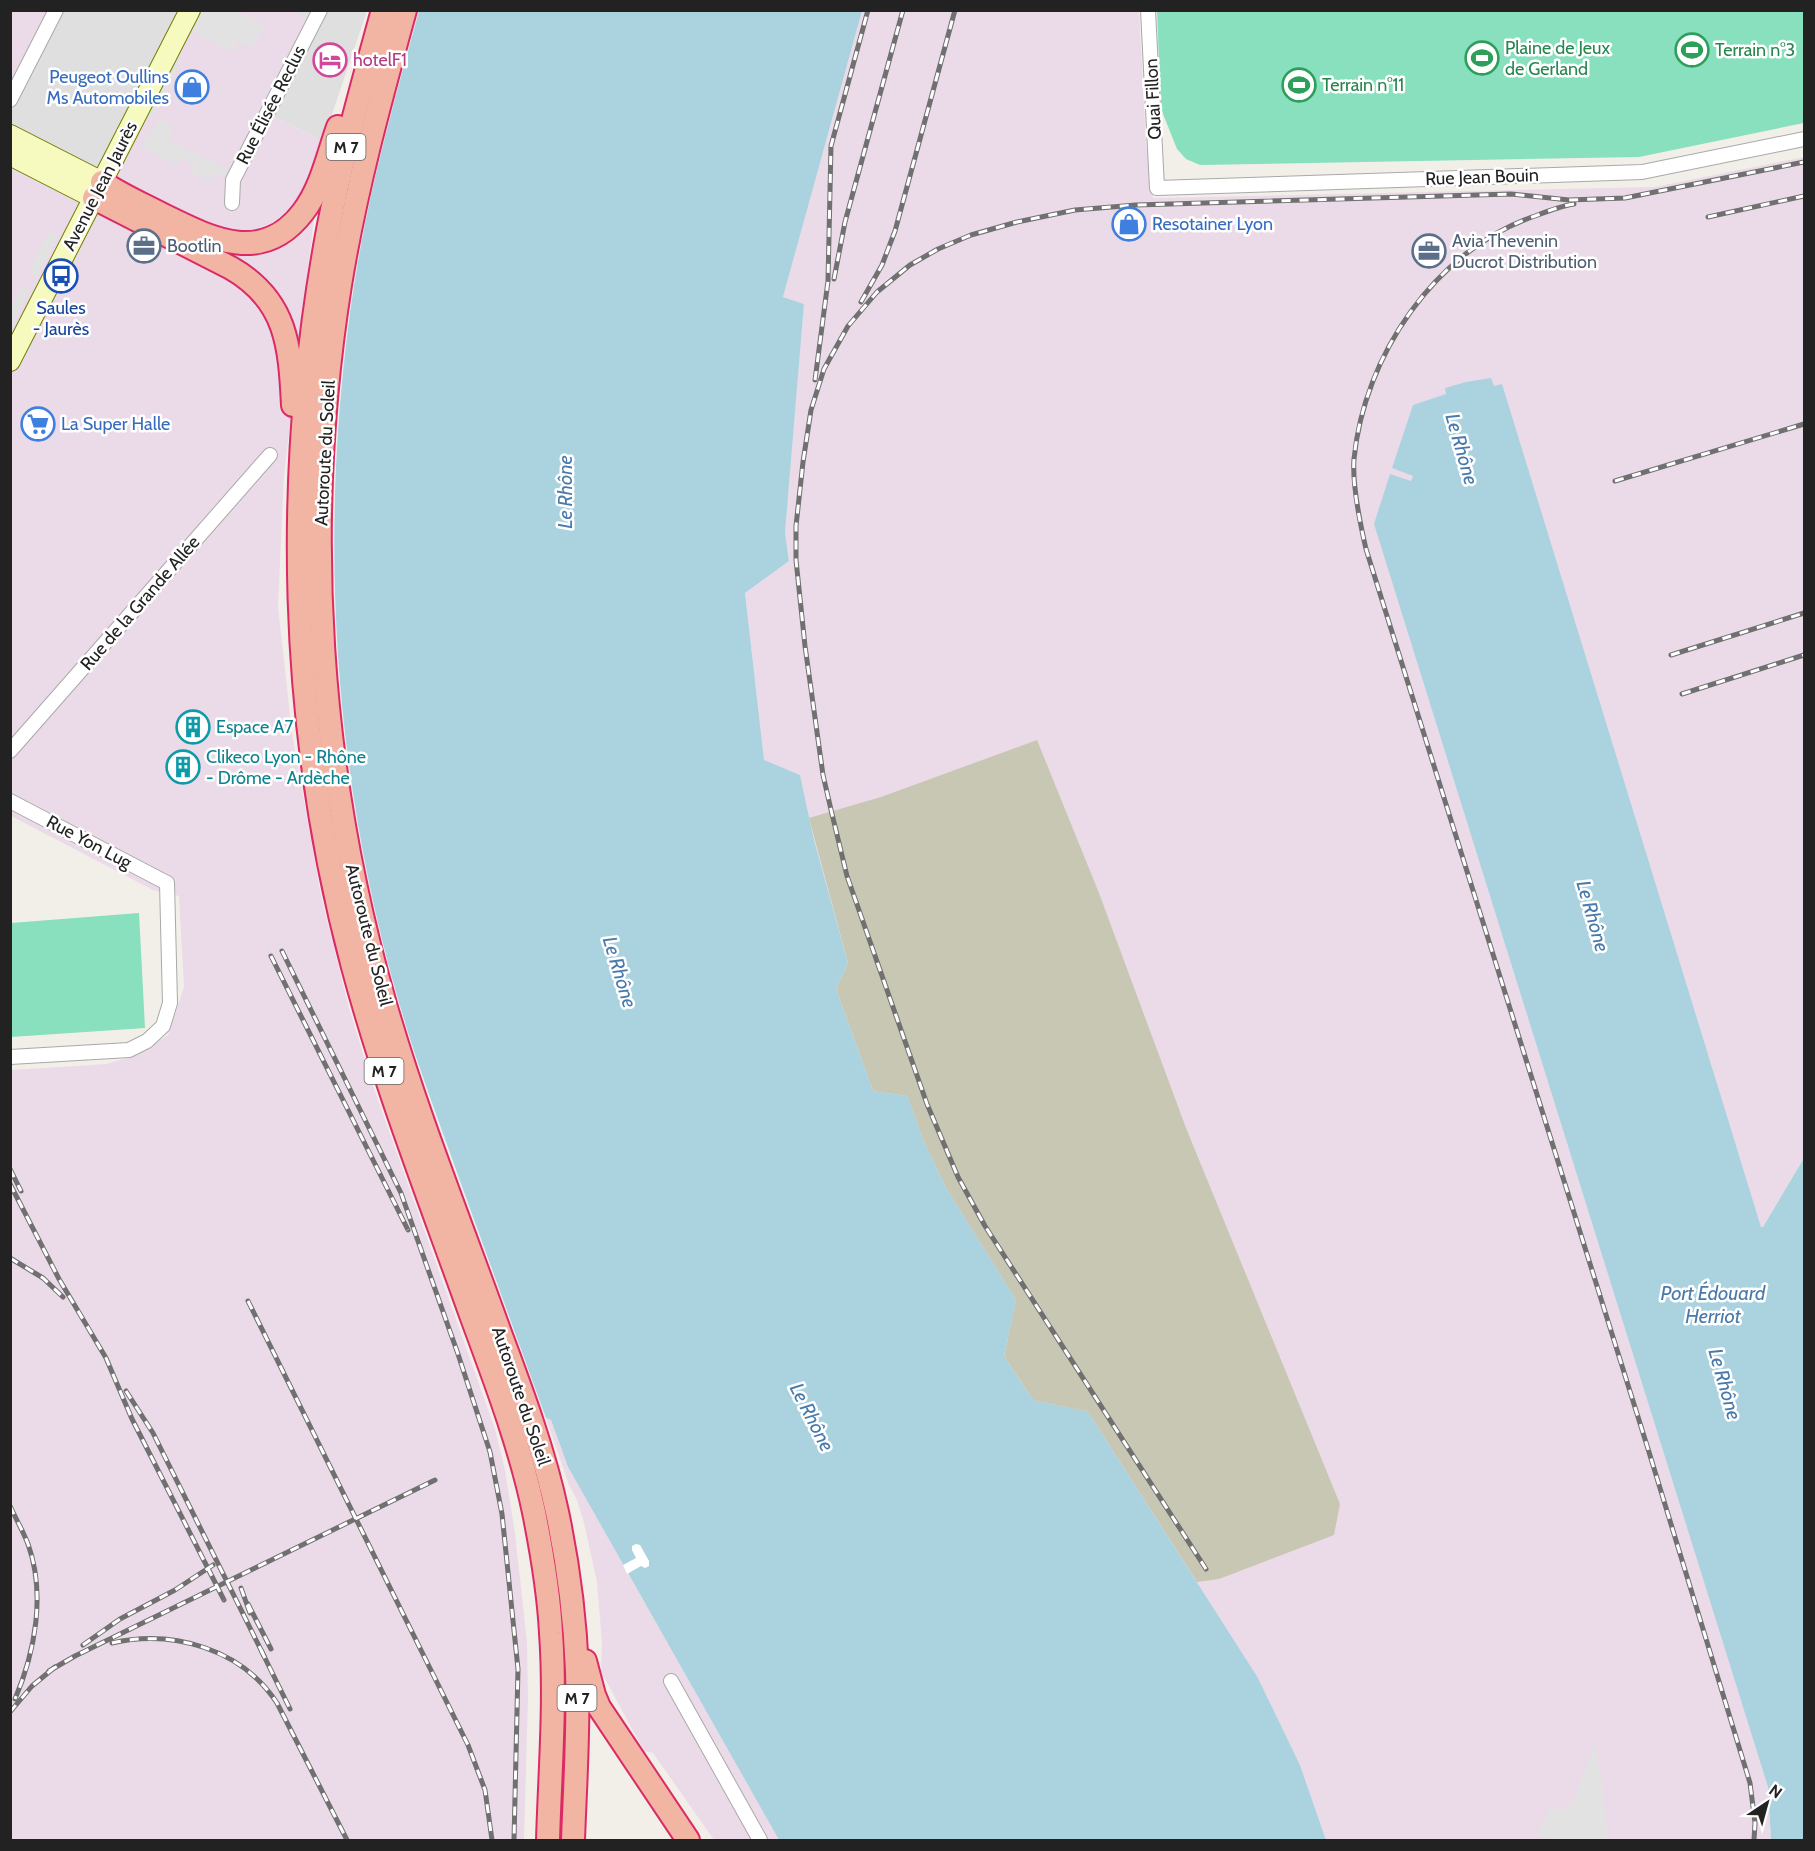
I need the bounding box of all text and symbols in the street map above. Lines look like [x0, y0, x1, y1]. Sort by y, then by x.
sports icon: Terrain n°3 [1674, 32, 1710, 68]
place label: Plaine de Jeux de Gerland [1505, 37, 1610, 80]
place label: Terrain n°3 [1715, 39, 1795, 61]
sports icon: Plaine de Jeux de Gerland [1464, 40, 1500, 76]
street label: Rue Élisée Reclus [232, 42, 310, 168]
hotel icon: hotelF1 [312, 42, 348, 78]
place label: hotelF1 [353, 49, 407, 71]
street label: Quai Fillon [1140, 58, 1166, 140]
place label: Peugeot Oullins Ms Automobiles [46, 66, 169, 109]
sports icon: Terrain n°11 [1281, 67, 1317, 103]
shop icon: Peugeot Oullins Ms Automobiles [174, 69, 210, 105]
place label: Terrain n°11 [1322, 74, 1404, 96]
street label: Avenue Jean Jaurès [58, 118, 142, 254]
road number: M 7 [326, 134, 366, 160]
street label: Rue Jean Bouin [1425, 164, 1539, 190]
shop icon: Resotainer Lyon [1111, 206, 1147, 242]
place label: Resotainer Lyon [1152, 213, 1273, 235]
office icon: Bootlin [126, 228, 162, 264]
place label: Avia Thevenin Ducrot Distribution [1452, 230, 1597, 273]
office icon: Avia Thevenin Ducrot Distribution [1411, 233, 1447, 269]
place label: Bootlin [167, 235, 222, 257]
bus stop icon: Saules - Jaurès [43, 258, 79, 294]
place label: Saules - Jaurès [33, 297, 89, 340]
street label: Autoroute du Soleil [310, 379, 340, 526]
supermarket icon: La Super Halle [20, 406, 56, 442]
water label: Le Rhône [1440, 410, 1484, 488]
place label: La Super Halle [61, 413, 170, 435]
water label: Le Rhône [553, 455, 577, 529]
street label: Rue de la Grande Allée [76, 531, 204, 675]
building icon: Espace A7 [175, 709, 211, 745]
place label: Espace A7 [216, 716, 293, 738]
place label: Clikeco Lyon - Rhône - Drôme - Ardèche [206, 746, 366, 789]
building icon: Clikeco Lyon - Rhône - Drôme - Ardèche [165, 749, 201, 785]
street label: Rue Yon Lug [43, 810, 136, 874]
street label: Autoroute du Soleil [341, 862, 397, 1009]
water label: Le Rhône [1571, 877, 1615, 955]
water label: Le Rhône [598, 933, 642, 1011]
road number: M 7 [364, 1058, 404, 1084]
water label: Port Édouard Herriot [1661, 1280, 1766, 1328]
street label: Autoroute du Soleil [487, 1324, 555, 1469]
water label: Le Rhône [1703, 1345, 1747, 1423]
water label: Le Rhône [785, 1379, 839, 1455]
road number: M 7 [558, 1685, 596, 1711]
north arrow [1737, 1773, 1797, 1833]
text: N [1765, 1780, 1786, 1802]

